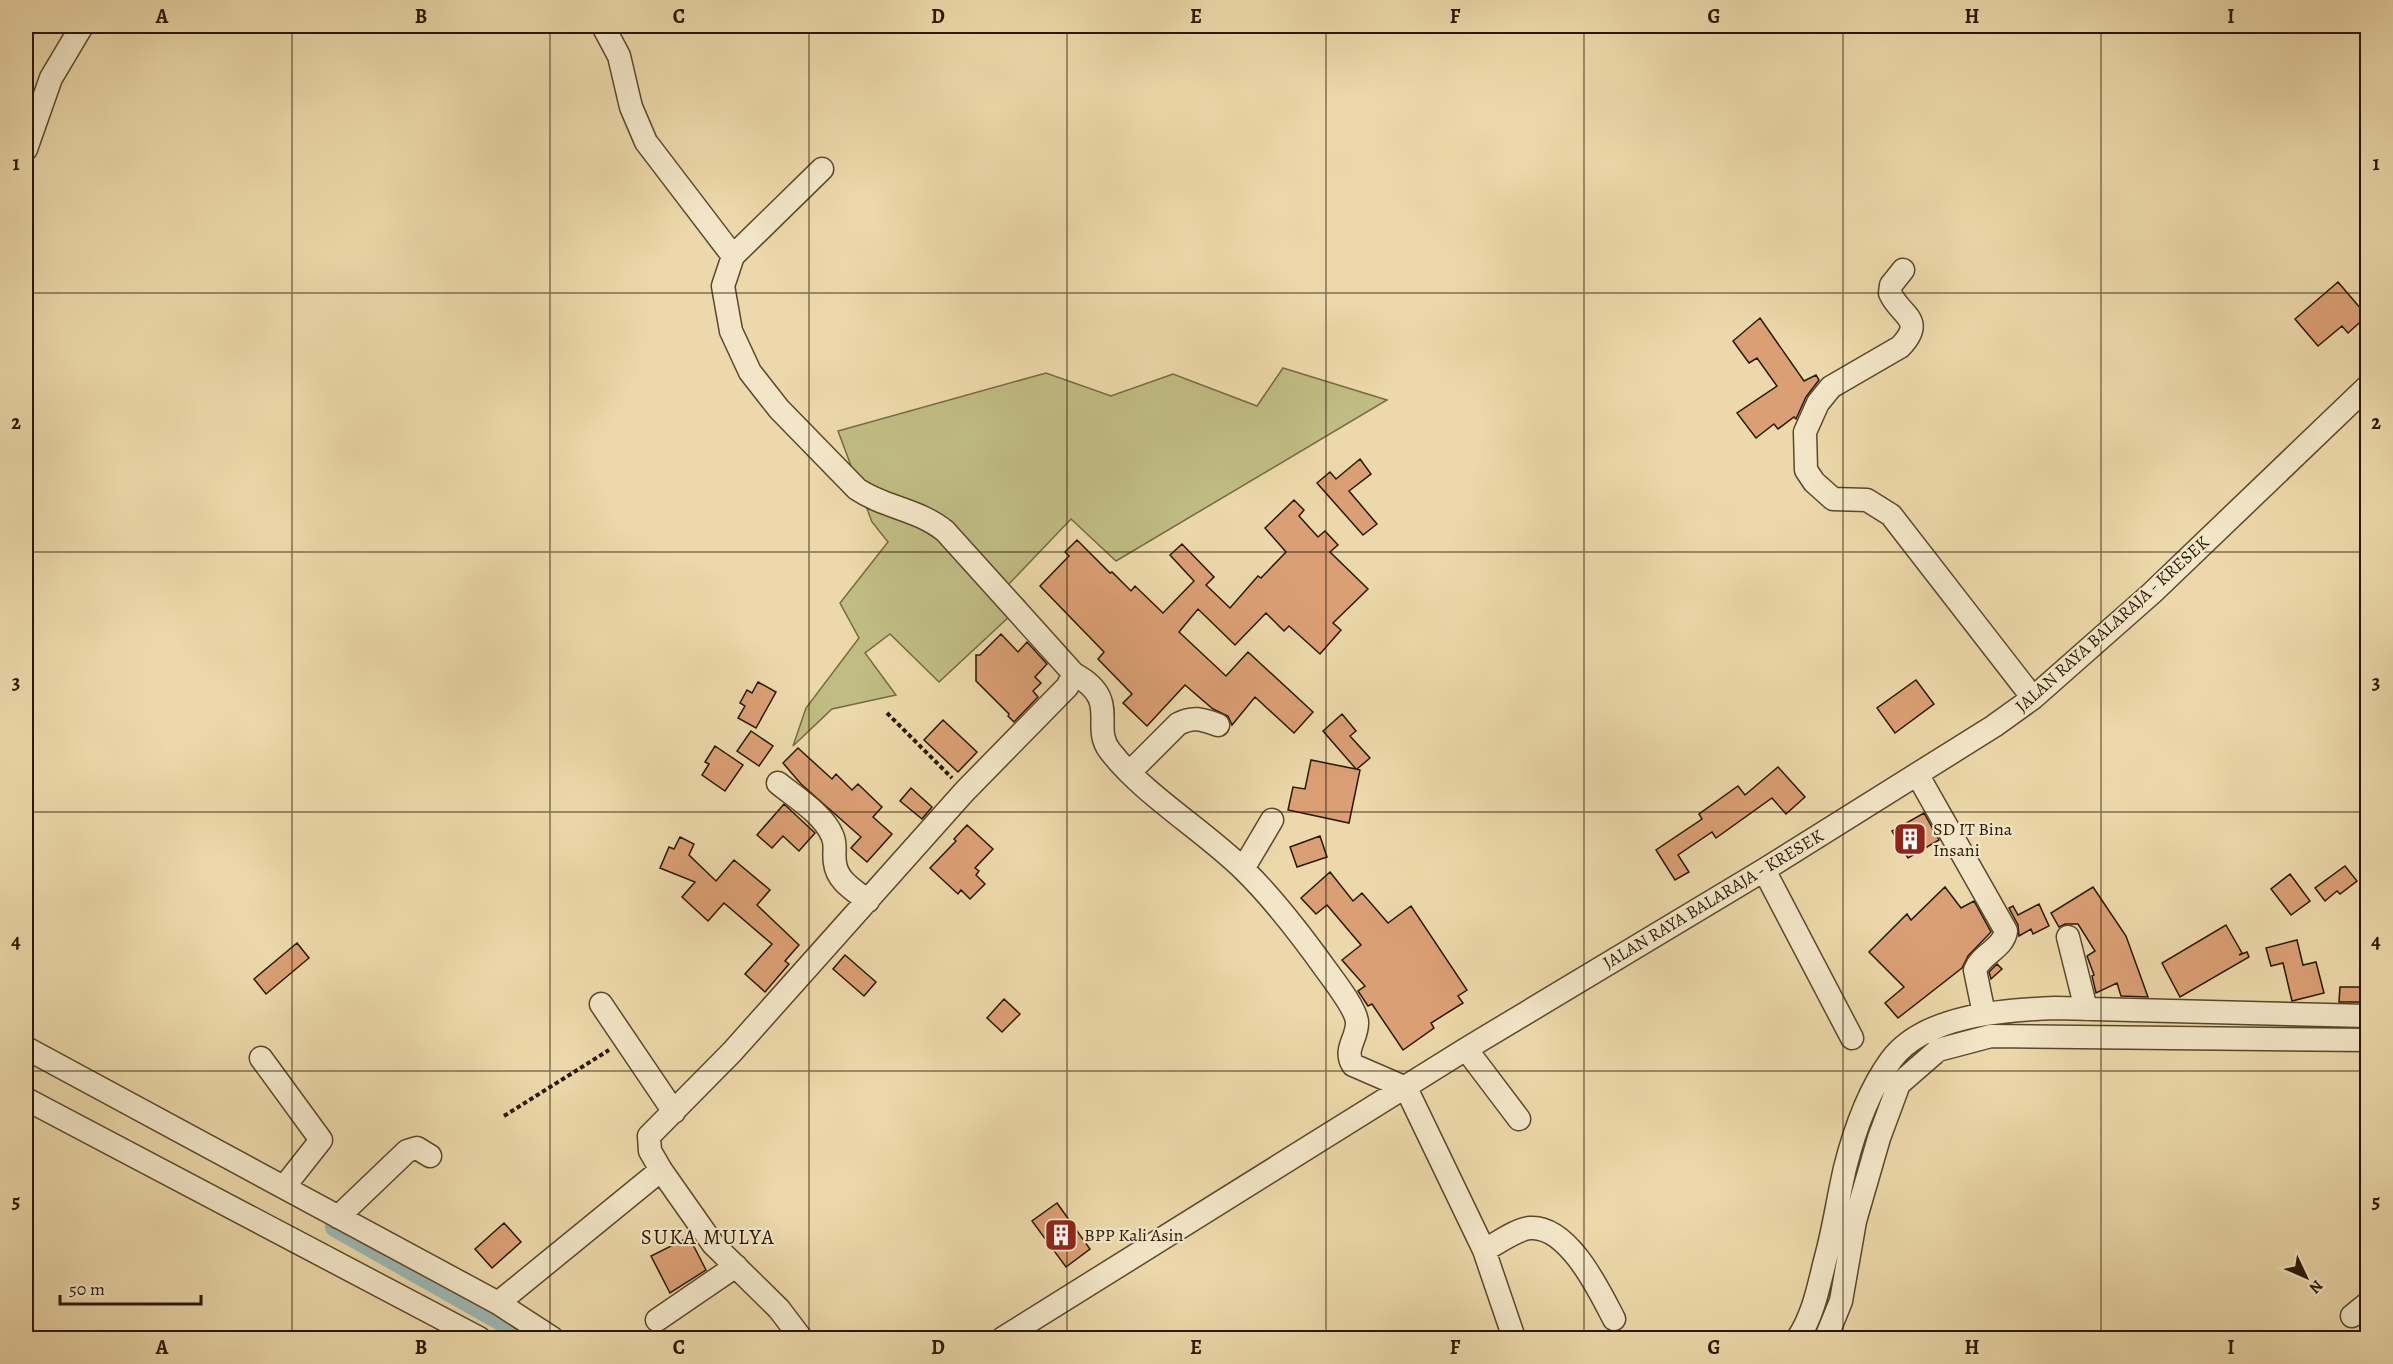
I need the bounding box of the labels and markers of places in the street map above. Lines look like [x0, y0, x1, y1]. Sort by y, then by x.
place label: SD IT Bina Insani [1933, 817, 2013, 862]
building icon: SD IT Bina Insani [1892, 821, 1928, 857]
building icon: BPP Kali Asin [1043, 1217, 1079, 1253]
place label: BPP Kali Asin [1084, 1223, 1184, 1247]

